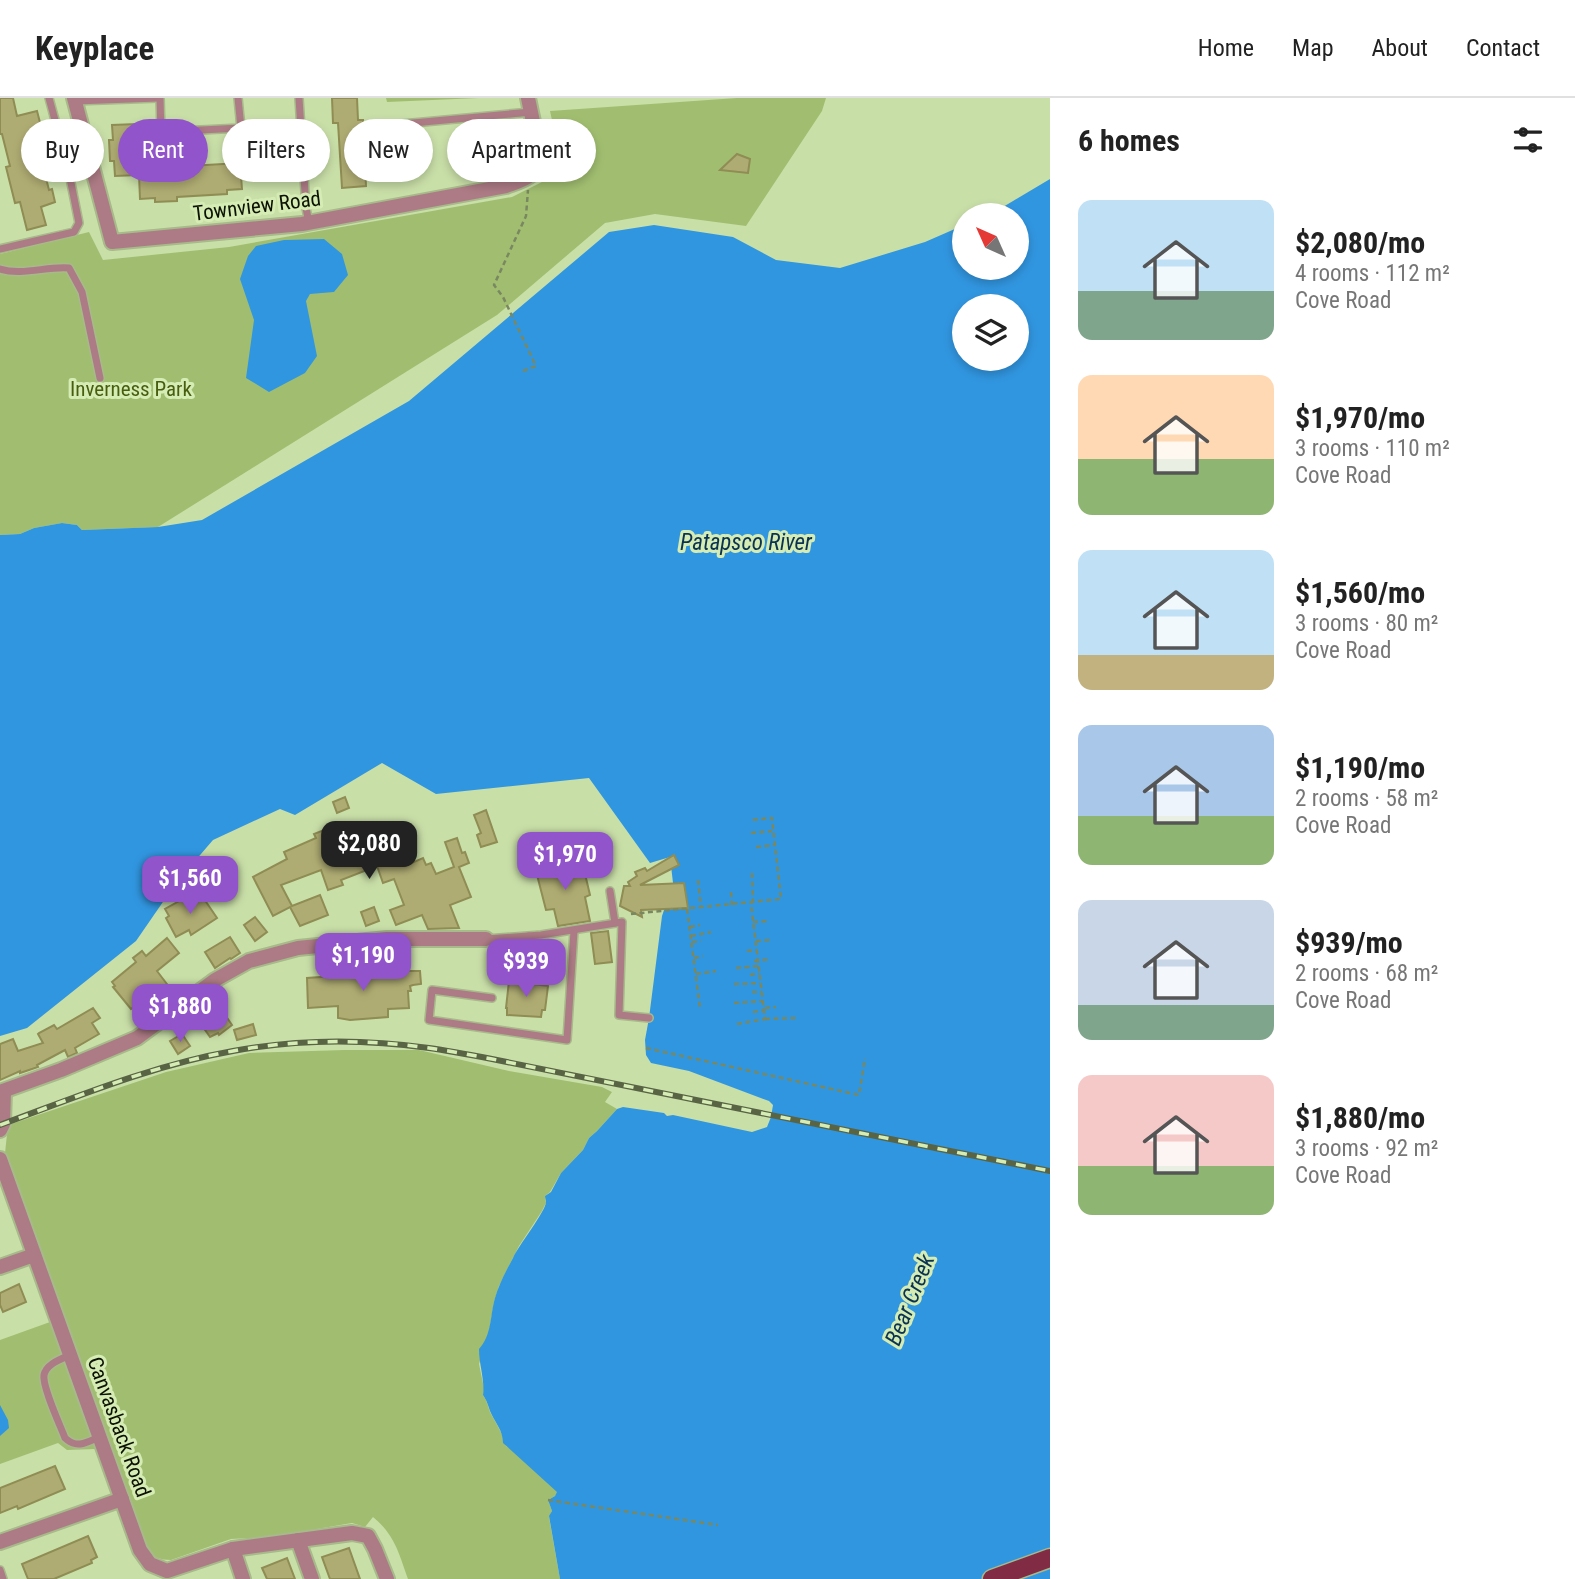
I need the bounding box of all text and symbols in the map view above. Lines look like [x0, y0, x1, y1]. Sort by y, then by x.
text: Keyplace [35, 29, 154, 68]
text: Home [1198, 34, 1254, 62]
text: Map [1292, 34, 1334, 62]
text: About [1372, 34, 1428, 62]
text: Contact [1466, 34, 1540, 62]
chip: Buy [21, 119, 104, 182]
chip: Rent [118, 119, 208, 182]
chip: Filters [222, 119, 330, 182]
chip: New [344, 119, 433, 182]
chip: Apartment [447, 119, 596, 182]
icon: filters [1509, 121, 1547, 159]
text: 6 homes [1078, 123, 1180, 158]
street label: Townview Road [192, 186, 322, 226]
north arrow [952, 203, 1029, 280]
map controls [952, 203, 1029, 371]
text: $2,080/mo [1295, 225, 1425, 260]
icon: home [1134, 228, 1218, 312]
text: 4 rooms · 112 m² [1295, 260, 1450, 287]
text: Cove Road [1295, 287, 1391, 314]
button: layers [952, 294, 1029, 371]
park label: Inverness Park [70, 377, 193, 401]
text: $1,970/mo [1295, 400, 1425, 435]
icon: home [1134, 403, 1218, 487]
text: 3 rooms · 110 m² [1295, 435, 1450, 462]
text: Cove Road [1295, 462, 1391, 489]
water label: Patapsco River [680, 529, 813, 556]
text: $1,560/mo [1295, 575, 1425, 610]
icon: home [1134, 578, 1218, 662]
text: 3 rooms · 80 m² [1295, 610, 1438, 637]
text: Cove Road [1295, 637, 1391, 664]
text: $1,190/mo [1295, 750, 1425, 785]
icon: home [1134, 753, 1218, 837]
text: 2 rooms · 58 m² [1295, 785, 1438, 812]
text: Cove Road [1295, 812, 1391, 839]
pin: $2,080 [312, 822, 426, 881]
text: $2,080 [337, 830, 401, 857]
pin: $1,970 [508, 832, 622, 892]
text: $1,970 [533, 841, 597, 868]
pin: $1,560 [133, 856, 247, 916]
text: $1,560 [158, 865, 222, 892]
text: $939/mo [1295, 925, 1403, 960]
icon: home [1134, 928, 1218, 1012]
pin: $1,190 [306, 934, 420, 993]
pin: $939 [485, 940, 567, 999]
text: $1,190 [331, 942, 395, 969]
text: $939 [503, 948, 549, 975]
text: 2 rooms · 68 m² [1295, 960, 1438, 987]
pin: $1,880 [123, 984, 237, 1044]
text: Cove Road [1295, 987, 1391, 1014]
text: $1,880 [148, 993, 212, 1020]
text: $1,880/mo [1295, 1100, 1425, 1135]
icon: home [1134, 1103, 1218, 1187]
text: 3 rooms · 92 m² [1295, 1135, 1438, 1162]
text: Cove Road [1295, 1162, 1391, 1189]
water label: Bear Creek [880, 1250, 941, 1349]
street label: Canvasback Road [83, 1354, 155, 1500]

